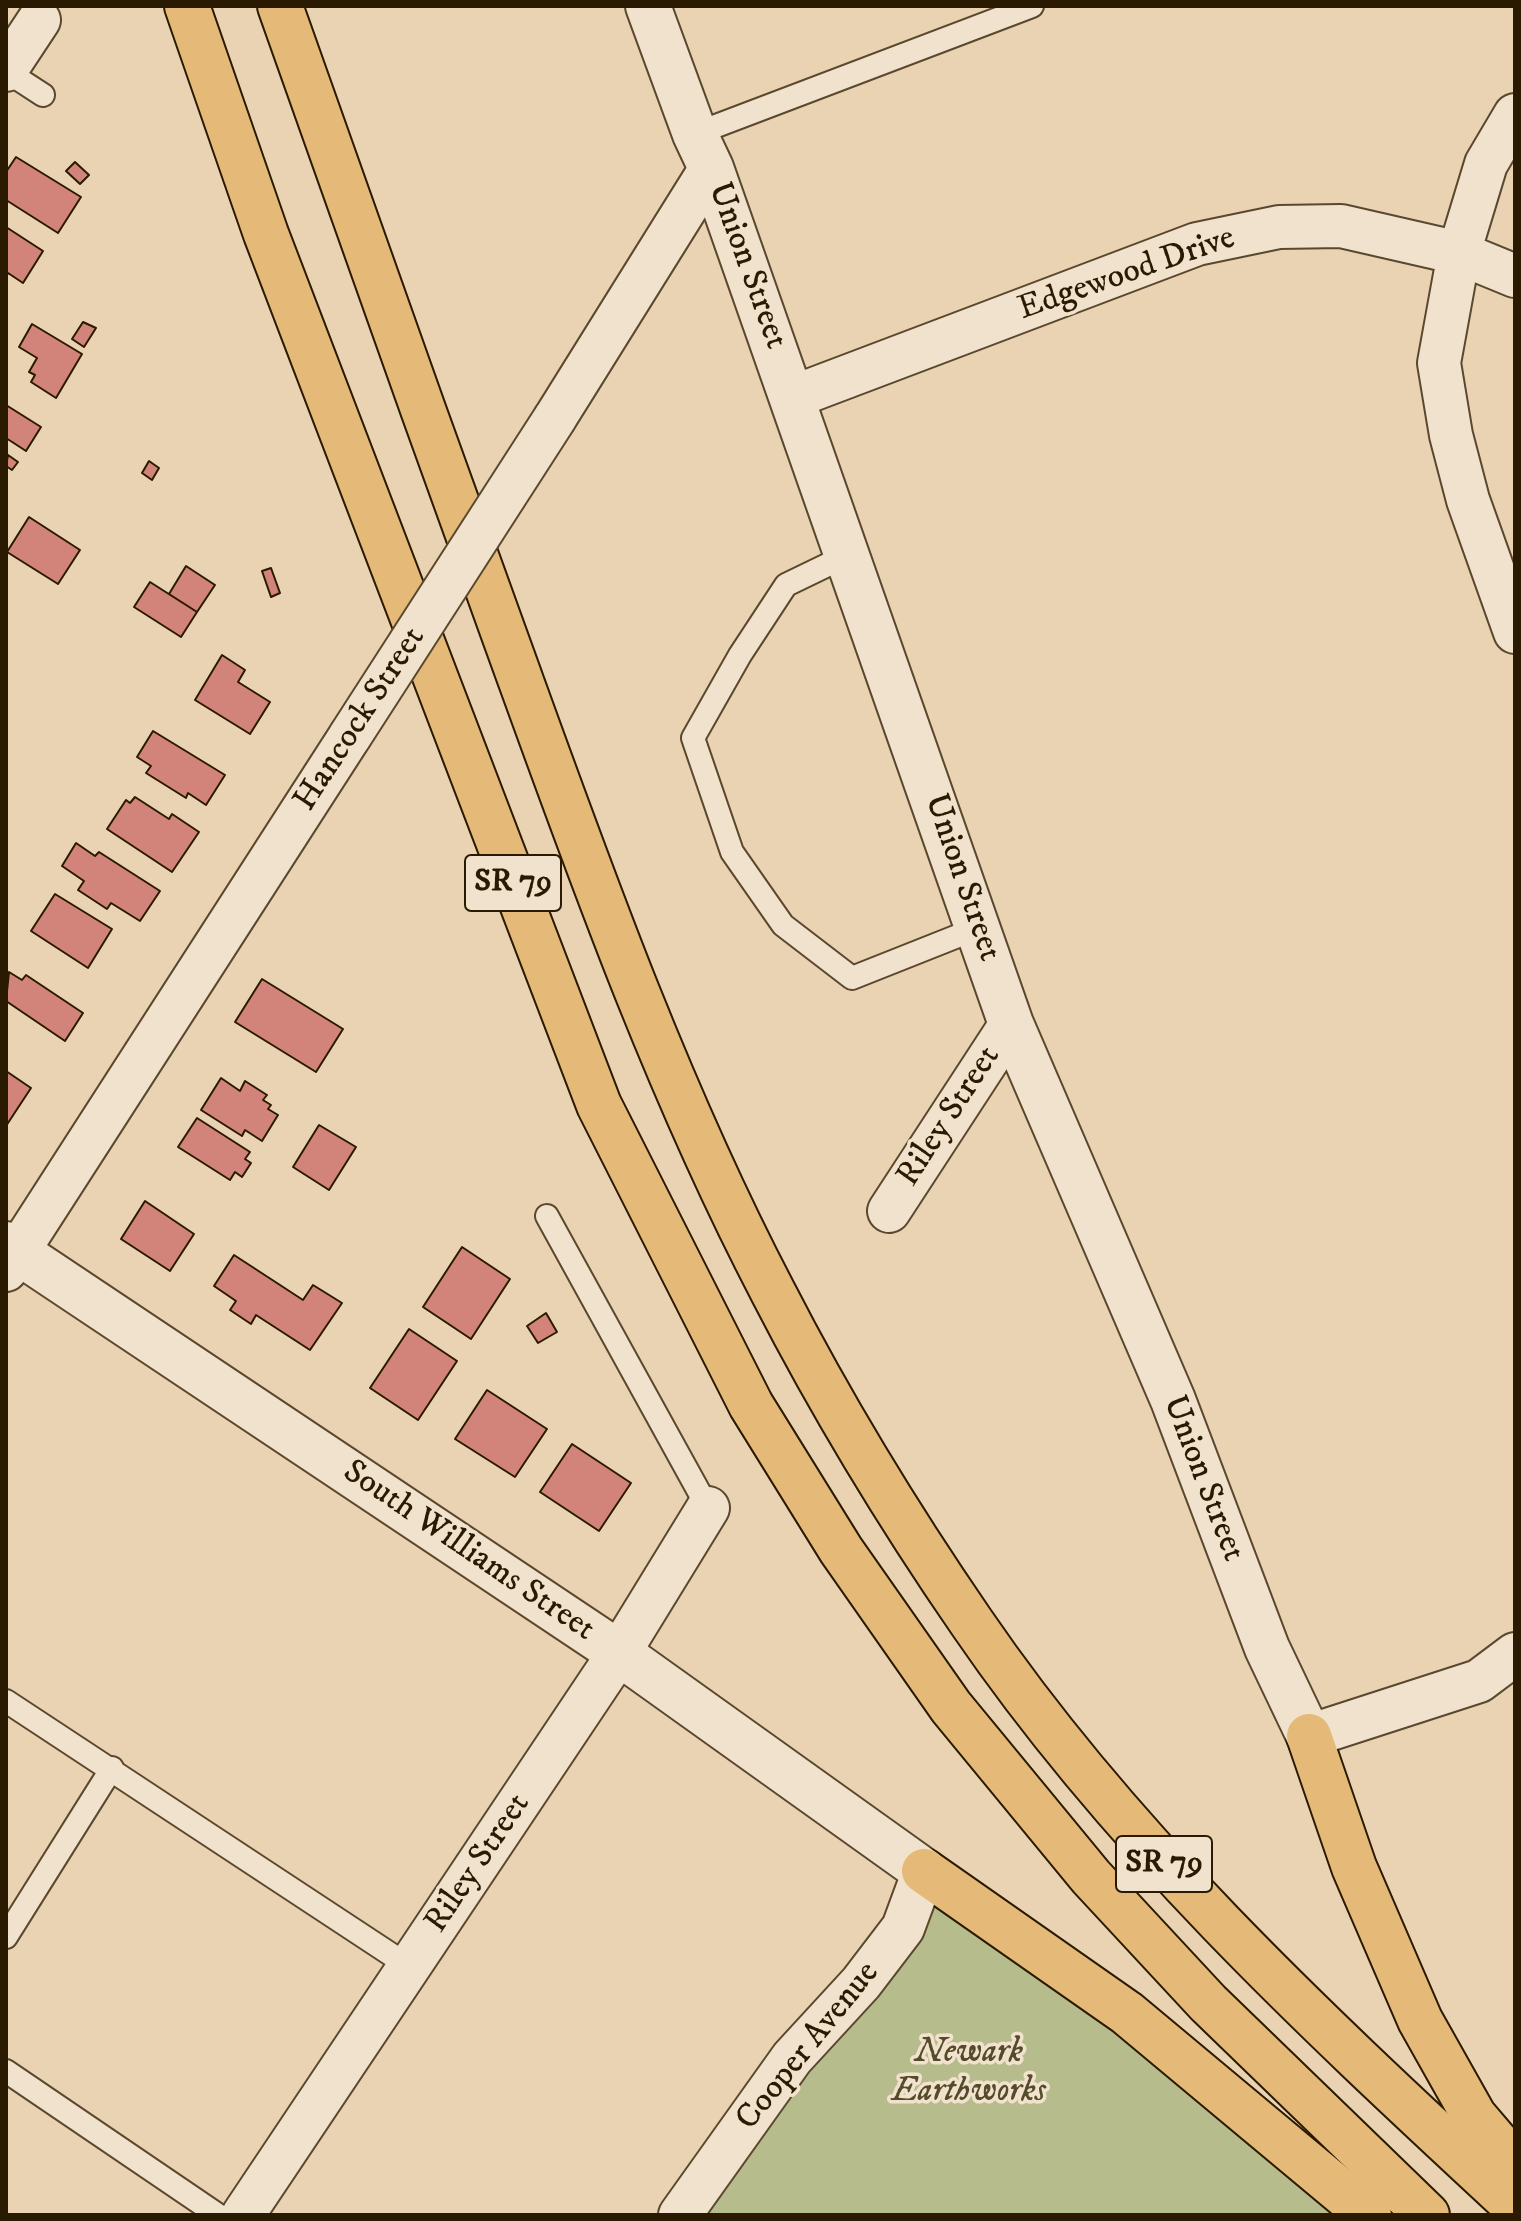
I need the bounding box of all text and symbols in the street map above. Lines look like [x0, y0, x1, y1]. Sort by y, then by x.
street label: Union Street [697, 177, 795, 355]
street label: Edgewood Drive [1013, 219, 1241, 331]
street label: Hancock Street [286, 620, 436, 820]
street label: Union Street [913, 789, 1009, 967]
road number: SR 79 [465, 855, 561, 911]
street label: Riley Street [889, 1039, 1011, 1195]
street label: Union Street [1152, 1390, 1252, 1568]
street label: South Williams Street [334, 1453, 602, 1651]
street label: Riley Street [418, 1787, 540, 1941]
road number: SR 79 [1116, 1836, 1212, 1892]
street label: Cooper Avenue [729, 1955, 889, 2139]
park label: Newark Earthworks [892, 2034, 1046, 2114]

